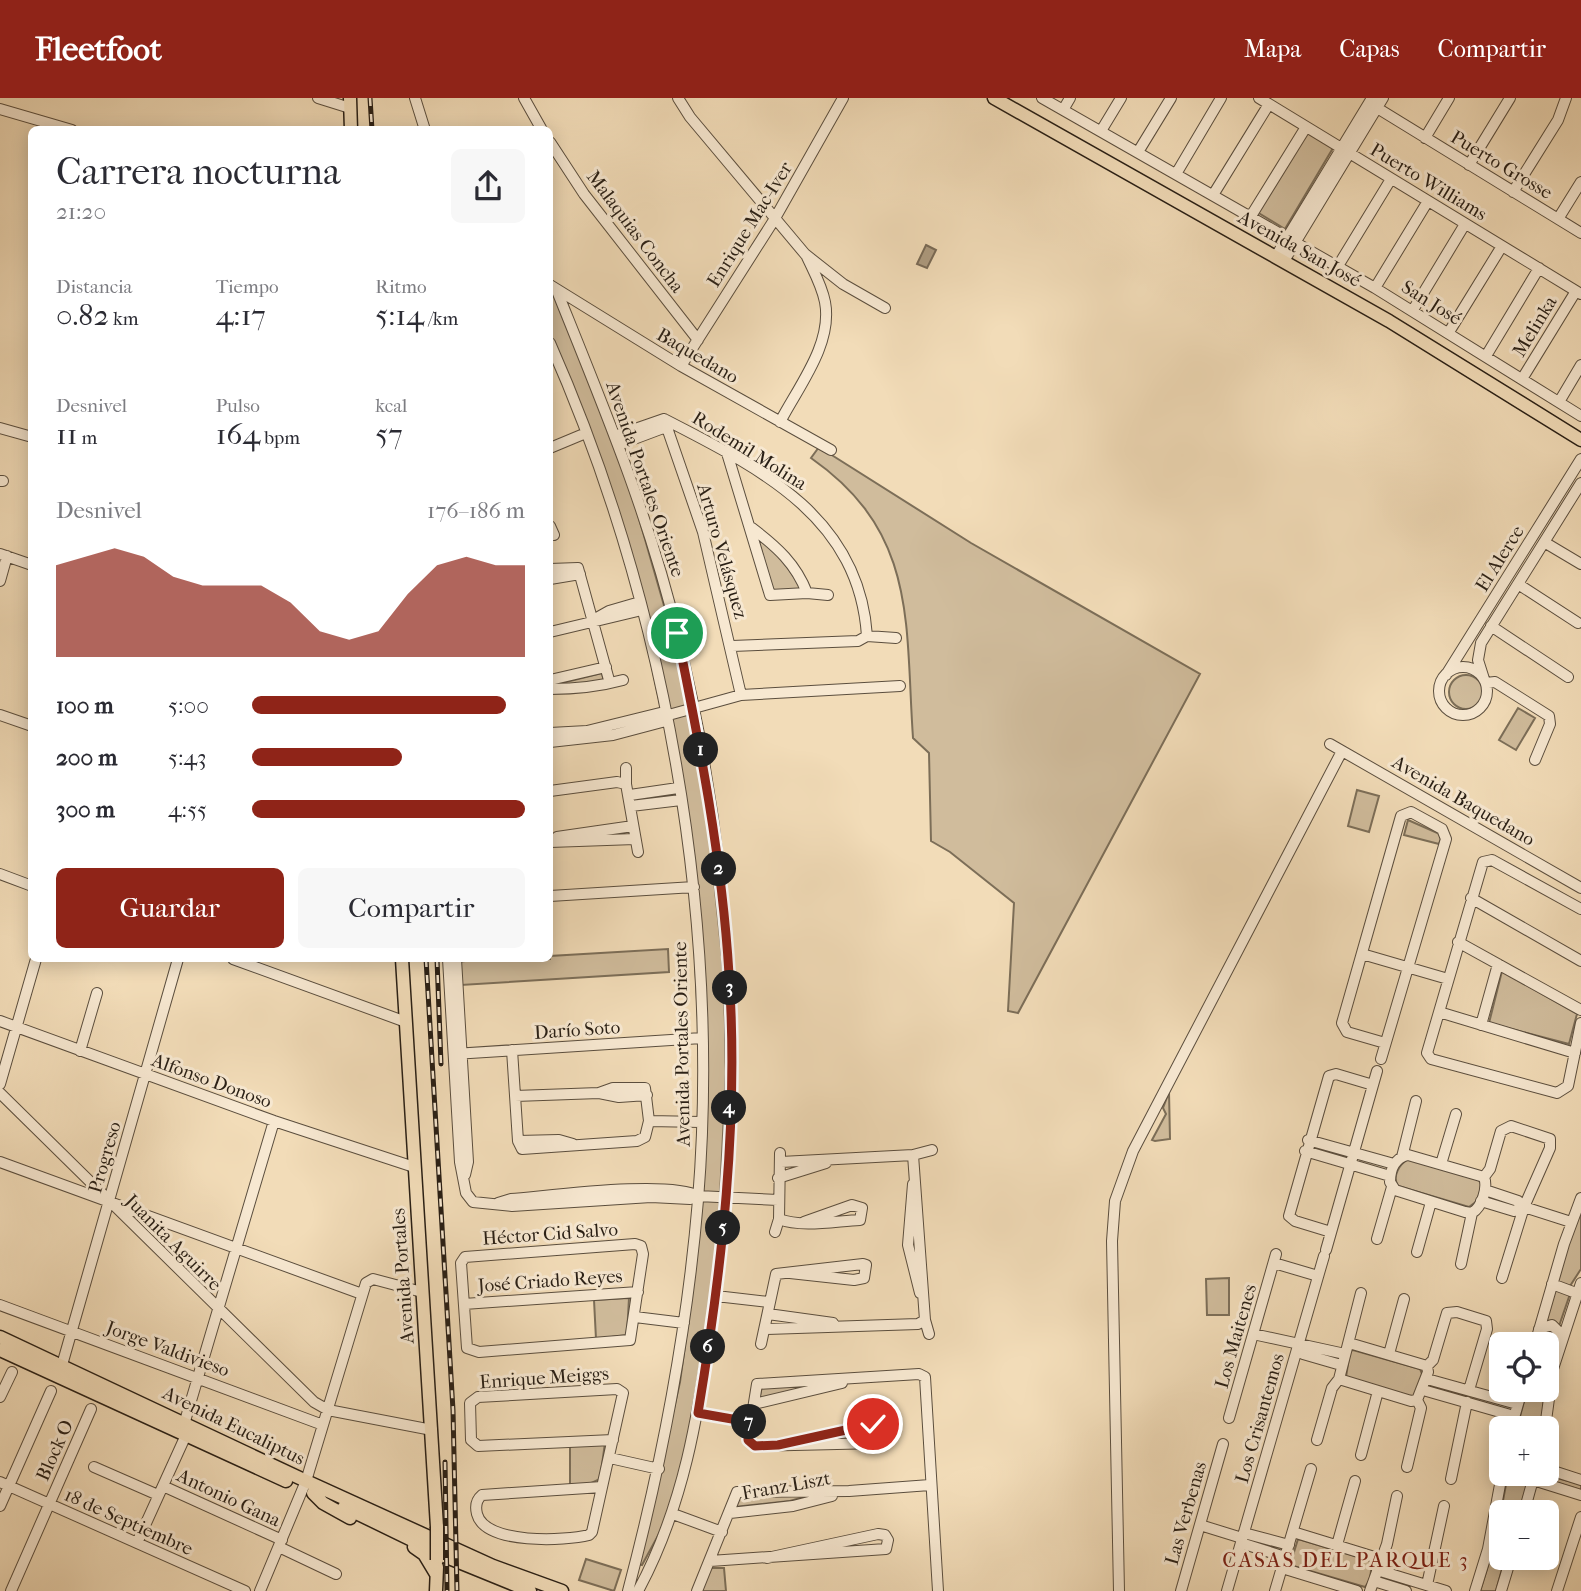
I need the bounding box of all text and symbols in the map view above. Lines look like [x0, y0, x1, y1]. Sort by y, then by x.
text: Fleetfoot [35, 30, 162, 69]
text: Mapa [1244, 35, 1301, 63]
text: Capas [1339, 35, 1400, 63]
text: Compartir [1438, 35, 1546, 63]
street label: Puerto Grosse [1447, 126, 1556, 204]
street label: Puerto Williams [1366, 138, 1491, 225]
text: Carrera nocturna [56, 149, 341, 194]
button: share [451, 149, 525, 223]
street label: Enrique Mac-Iver [703, 157, 798, 291]
street label: Malaquias Concha [582, 166, 688, 297]
text: 21:20 [56, 198, 106, 225]
street label: Avenida San José [1234, 206, 1365, 292]
text: Distancia [56, 276, 132, 298]
text: Tiempo [216, 276, 279, 298]
text: Ritmo [375, 276, 427, 298]
street label: San José [1397, 276, 1466, 330]
street label: Melinka [1508, 292, 1562, 361]
text: 0.82 [56, 298, 109, 333]
text: 4:17 [216, 298, 266, 333]
text: 5:14 [375, 298, 424, 333]
text: km [109, 308, 139, 330]
text: /km [424, 308, 458, 330]
street label: Baquedano [653, 324, 743, 388]
street label: Avenida Portales Oriente [601, 378, 689, 580]
text: Desnivel [56, 395, 127, 417]
text: Pulso [216, 395, 260, 417]
text: kcal [375, 395, 407, 417]
street label: Rodemil Molina [688, 407, 811, 495]
text: 11 [56, 417, 77, 452]
text: 164 [216, 417, 260, 452]
text: 57 [375, 417, 403, 452]
text: m [77, 427, 97, 449]
text: bpm [260, 427, 300, 449]
street label: Arturo Velásquez [692, 480, 752, 621]
text: Desnivel [56, 497, 142, 524]
text: 176–186 m [427, 497, 525, 524]
street label: El Alerce [1471, 522, 1529, 596]
pin [647, 603, 707, 663]
icon: arrive [658, 614, 696, 652]
text: 100 m [56, 692, 114, 719]
text: 5:00 [168, 692, 209, 719]
pin: 1 [684, 732, 718, 768]
text: 1 [697, 738, 704, 760]
text: 200 m [56, 744, 117, 771]
text: 5:43 [168, 744, 207, 771]
street label: Avenida Baquedano [1387, 751, 1539, 851]
text: 300 m [56, 796, 115, 823]
text: 4:55 [168, 796, 207, 823]
pin: 2 [702, 852, 736, 886]
text: 2 [714, 857, 723, 879]
button: Guardar [56, 868, 284, 948]
button: Compartir [298, 868, 525, 948]
street label: Avenida Portales Oriente [669, 941, 695, 1148]
pin: 3 [712, 970, 748, 1006]
text: 3 [726, 976, 733, 998]
street label: Darío Soto [533, 1016, 621, 1044]
street label: Alfonso Donoso [148, 1049, 275, 1113]
pin: 4 [712, 1090, 746, 1126]
text: 4 [723, 1096, 734, 1118]
street label: Progreso [84, 1119, 126, 1196]
street label: Juanita Aguirre [119, 1189, 226, 1295]
street label: Avenida Portales [387, 1207, 419, 1346]
pin: 5 [706, 1210, 740, 1246]
text: 5 [718, 1216, 727, 1238]
street label: Héctor Cid Salvo [481, 1218, 619, 1250]
street label: José Criado Reyes [475, 1265, 623, 1297]
street label: Los Maitenes [1211, 1282, 1261, 1391]
street label: Jorge Valdivieso [101, 1316, 233, 1382]
pin: 6 [690, 1330, 726, 1364]
map controls [1489, 1332, 1559, 1570]
button: locate [1489, 1332, 1559, 1402]
text: 6 [702, 1335, 713, 1357]
street label: Los Crisantemos [1231, 1351, 1289, 1486]
street label: Enrique Meiggs [479, 1363, 609, 1393]
street label: Avenida Eucaliptus [158, 1382, 308, 1470]
pin [843, 1394, 903, 1454]
pin: 7 [732, 1404, 766, 1440]
icon: check [854, 1405, 892, 1443]
text: 7 [744, 1410, 753, 1432]
button: + [1489, 1416, 1559, 1486]
street label: Block O [32, 1417, 78, 1484]
street label: Las Verbenas [1161, 1459, 1211, 1567]
street label: Antonio Gana [172, 1464, 284, 1532]
street label: Franz Liszt [740, 1467, 833, 1505]
street label: 18 de Septiembre [61, 1484, 196, 1560]
button: − [1489, 1500, 1559, 1570]
district label: CASAS DEL PARQUE 3 [1222, 1548, 1470, 1572]

